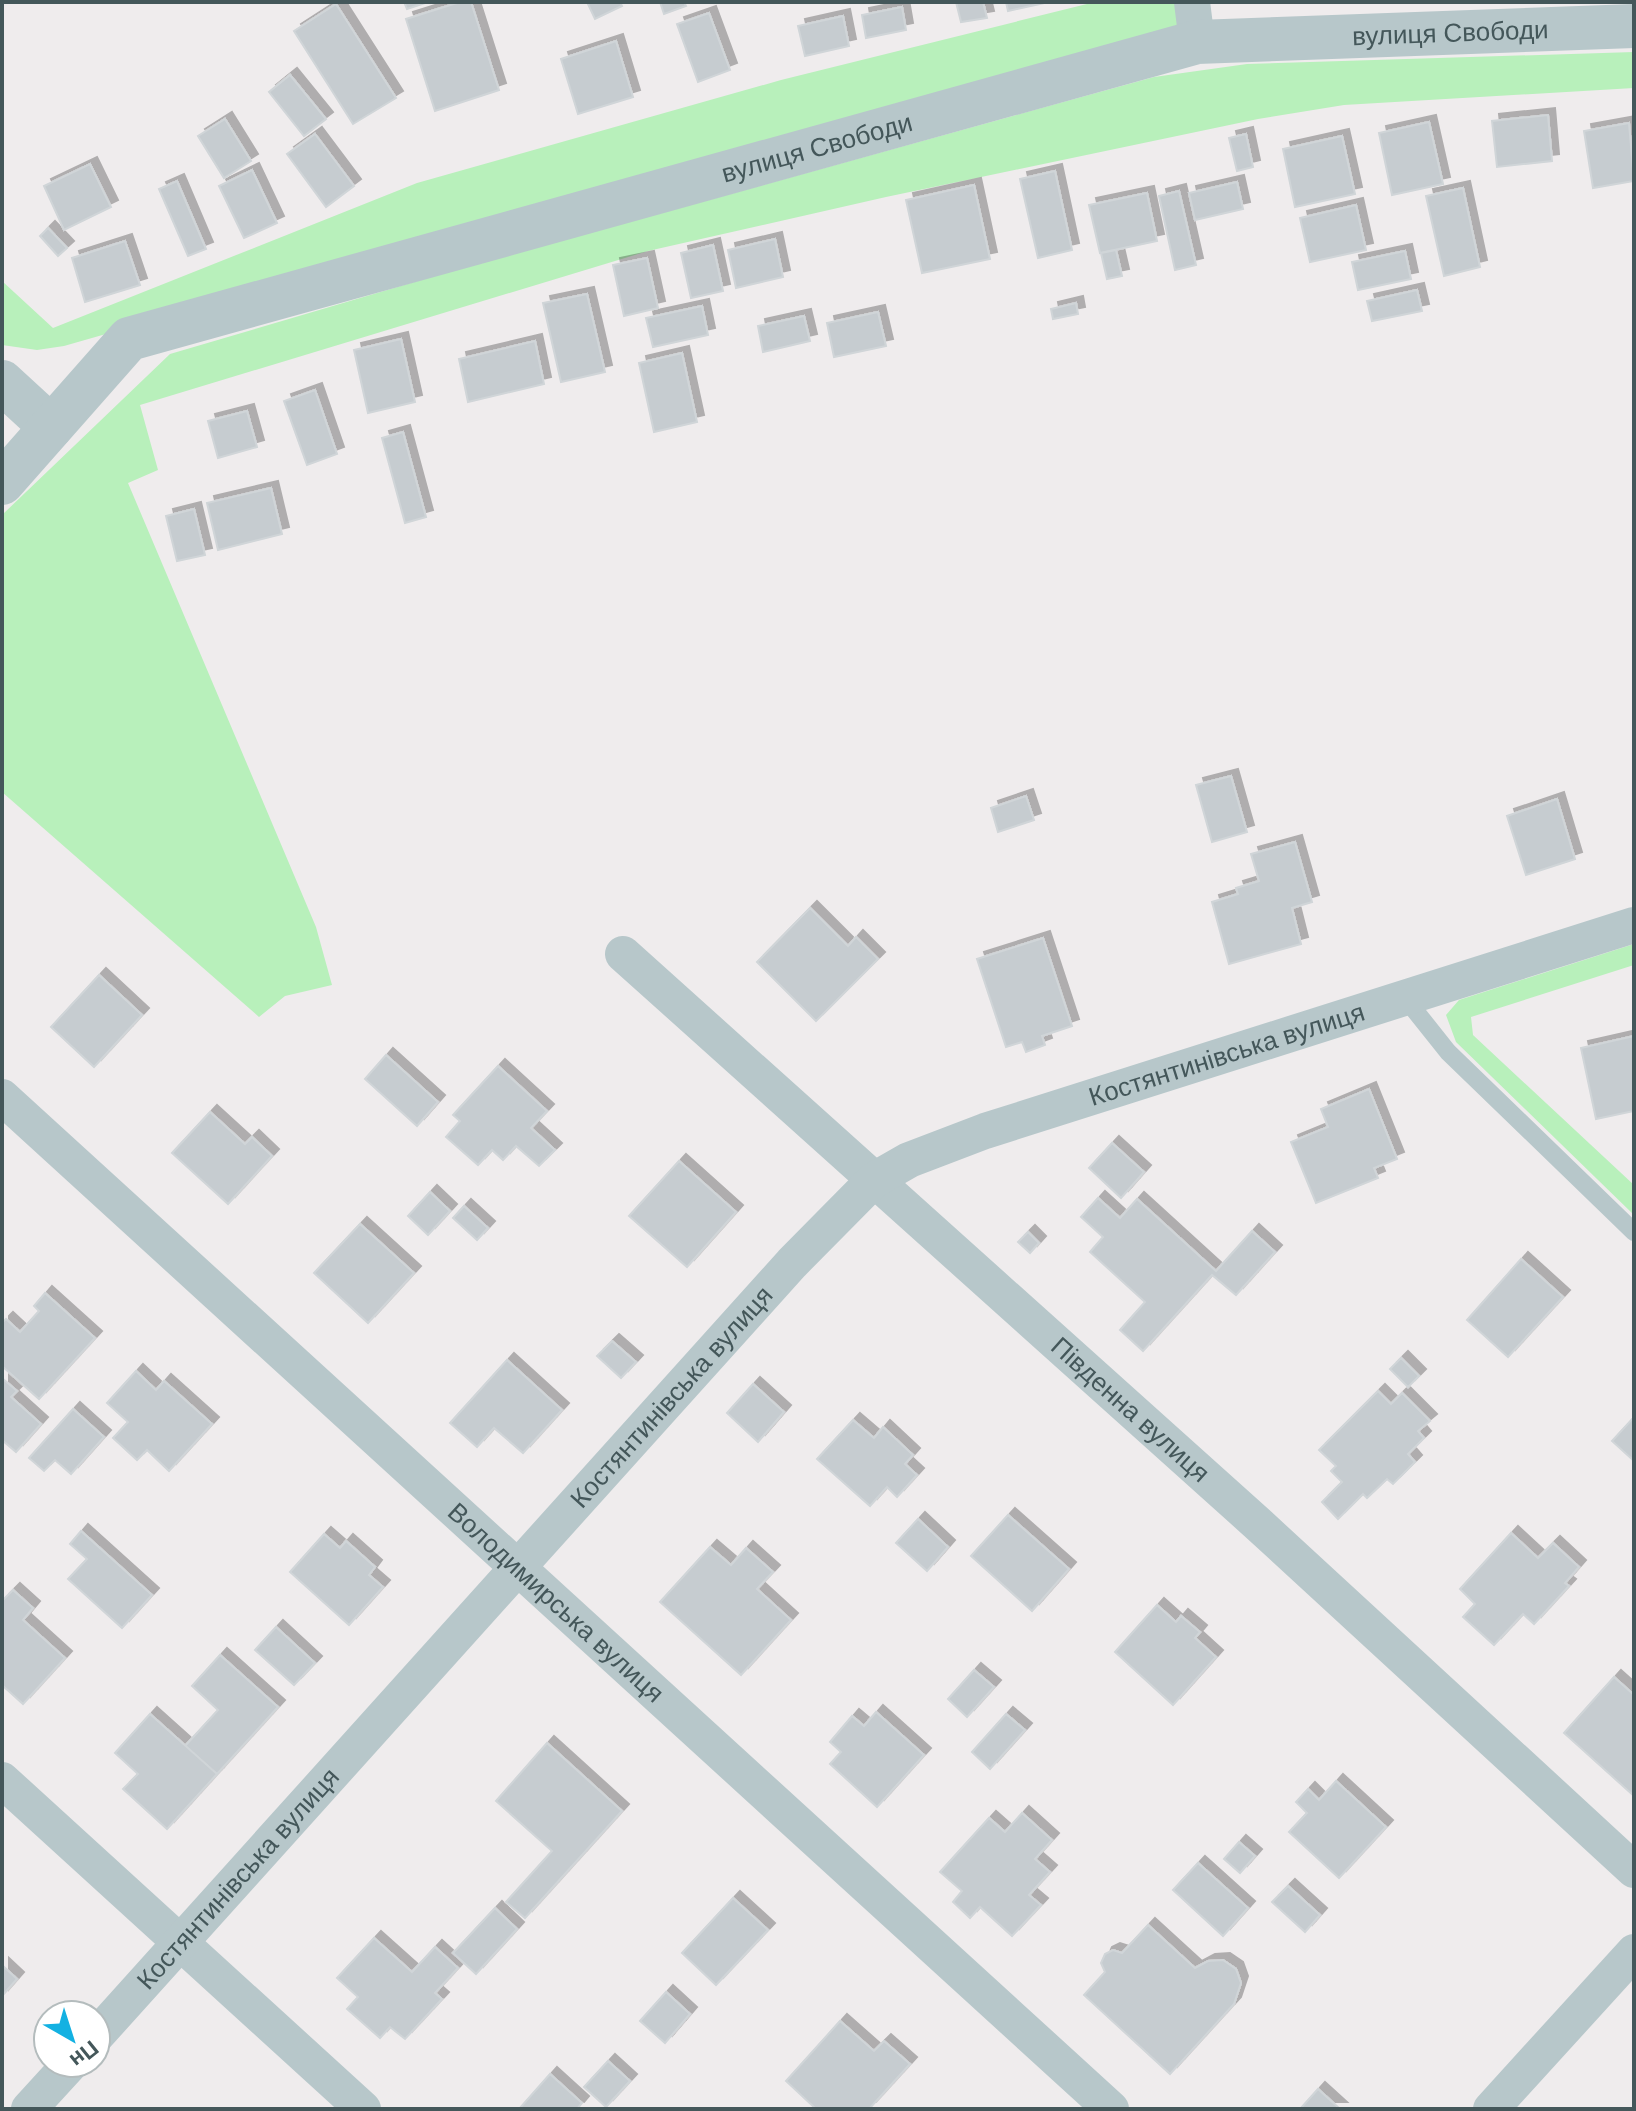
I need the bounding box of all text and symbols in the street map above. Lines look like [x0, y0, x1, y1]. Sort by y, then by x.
street label: вулиця Свободи [1351, 12, 1549, 53]
street label: вулиця Свободи [718, 105, 916, 190]
street label: Костянтинівська вулиця [1085, 995, 1369, 1114]
street label: Костянтинівська вулиця [563, 1279, 780, 1515]
street label: Південна вулиця [1044, 1329, 1217, 1490]
street label: Володимирська вулиця [441, 1495, 671, 1710]
street label: Костянтинівська вулиця [129, 1760, 347, 1997]
north arrow [32, 1999, 112, 2079]
text: Пн [64, 2034, 105, 2075]

